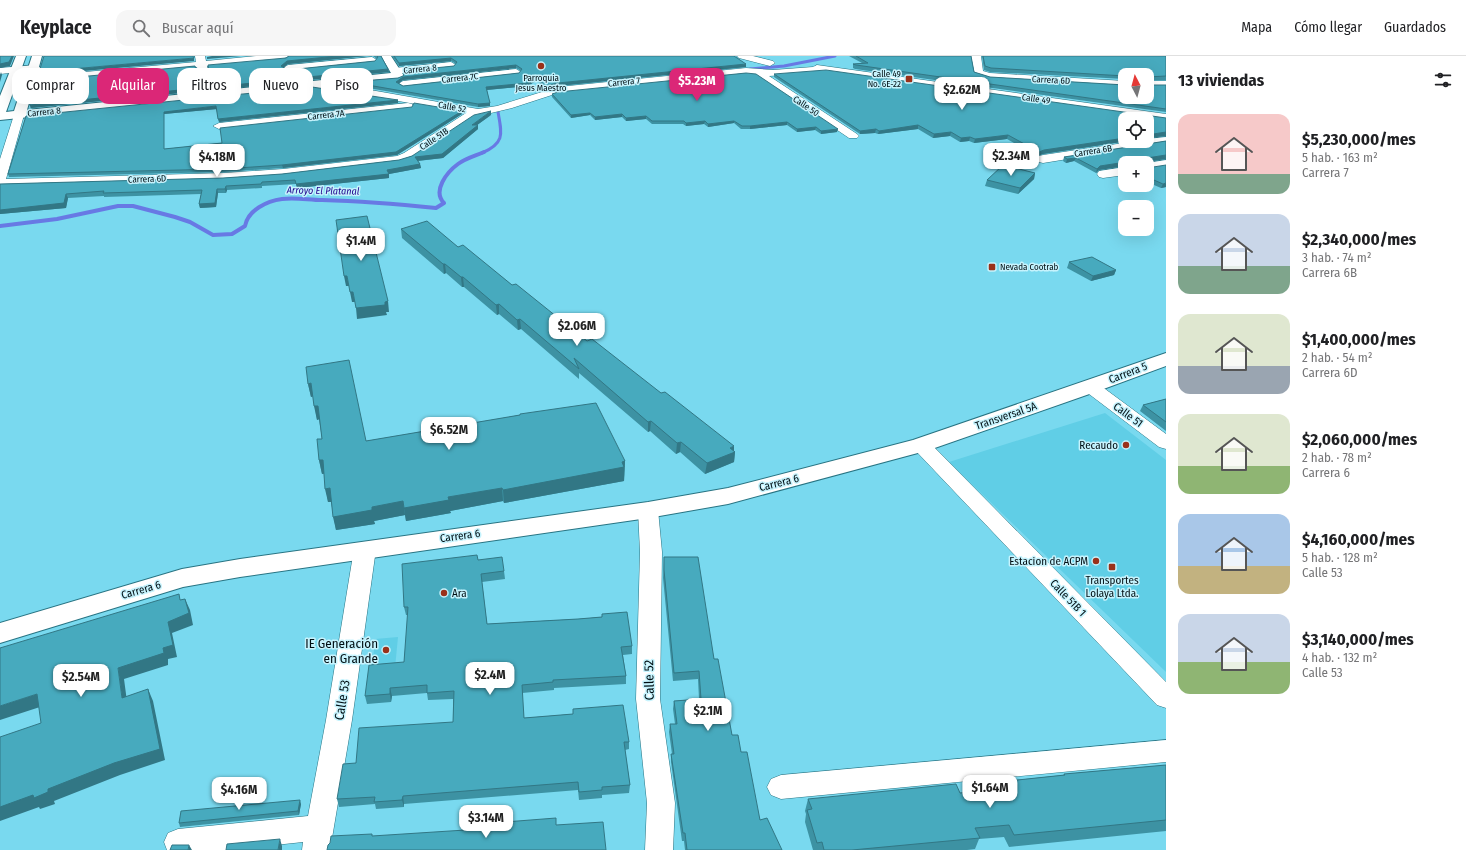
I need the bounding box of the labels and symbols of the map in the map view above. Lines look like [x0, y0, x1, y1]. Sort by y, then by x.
marker: Parroquia Jesus Maestro [536, 61, 546, 71]
street label: Carrera 8 [403, 62, 438, 76]
pin: $5.23M [664, 68, 730, 102]
north arrow [1118, 68, 1154, 104]
place label: Calle 49 No. 6E-22 [868, 69, 901, 89]
street label: Carrera 7C [441, 71, 479, 85]
place label: Parroquia Jesus Maestro [515, 73, 567, 93]
marker: Calle 49 No. 6E-22 [904, 74, 914, 84]
street label: Carrera 6D [1032, 74, 1070, 86]
street label: Carrera 7 [607, 75, 641, 89]
pin: $2.62M [929, 77, 995, 111]
street label: Calle 49 [1021, 92, 1051, 106]
street label: Calle 50 [791, 94, 821, 118]
street label: Calle 52 [437, 100, 467, 114]
street label: Carrera 8 [27, 105, 62, 119]
street label: Carrera 7A [307, 108, 345, 122]
street label: Calle 51B [418, 126, 450, 152]
pin: $2.34M [978, 143, 1044, 177]
street label: Carrera 6B [1073, 143, 1113, 159]
pin: $4.18M [184, 144, 250, 178]
street label: Carrera 6D [128, 173, 166, 185]
water label: Arroyo El Platanal [286, 184, 360, 198]
pin: $1.4M [333, 228, 389, 262]
marker: Nevada Cootrab [987, 262, 997, 272]
place label: Nevada Cootrab [1000, 262, 1059, 272]
pin: $2.06M [544, 313, 610, 347]
street label: Carrera 5 [1107, 360, 1149, 386]
street label: Transversal 5A [974, 399, 1039, 433]
street label: Calle 51 [1111, 400, 1145, 430]
pin: $6.52M [416, 417, 482, 451]
place label: Recaudo [1079, 439, 1118, 452]
marker: Recaudo [1121, 440, 1131, 450]
street label: Carrera 6 [758, 472, 801, 494]
street label: Carrera 6 [439, 527, 482, 545]
place label: Estacion de ACPM [1009, 555, 1088, 568]
marker: Estacion de ACPM [1091, 556, 1101, 566]
marker: Transportes Lolaya Ltda. [1107, 562, 1117, 572]
place label: Transportes Lolaya Ltda. [1085, 574, 1139, 600]
street label: Calle 51B 1 [1047, 577, 1089, 619]
street label: Carrera 6 [120, 578, 163, 602]
place label: Ara [452, 587, 467, 600]
marker: Ara [439, 588, 449, 598]
place label: IE Generación en Grande [305, 636, 378, 666]
marker: IE Generación en Grande [381, 645, 391, 655]
street label: Calle 52 [641, 659, 657, 700]
pin: $2.4M [462, 662, 518, 696]
pin: $2.54M [48, 664, 114, 698]
street label: Calle 53 [331, 679, 353, 721]
pin: $2.1M [680, 698, 736, 732]
pin: $1.64M [957, 775, 1023, 809]
pin: $4.16M [206, 777, 272, 811]
pin: $3.14M [453, 805, 519, 839]

